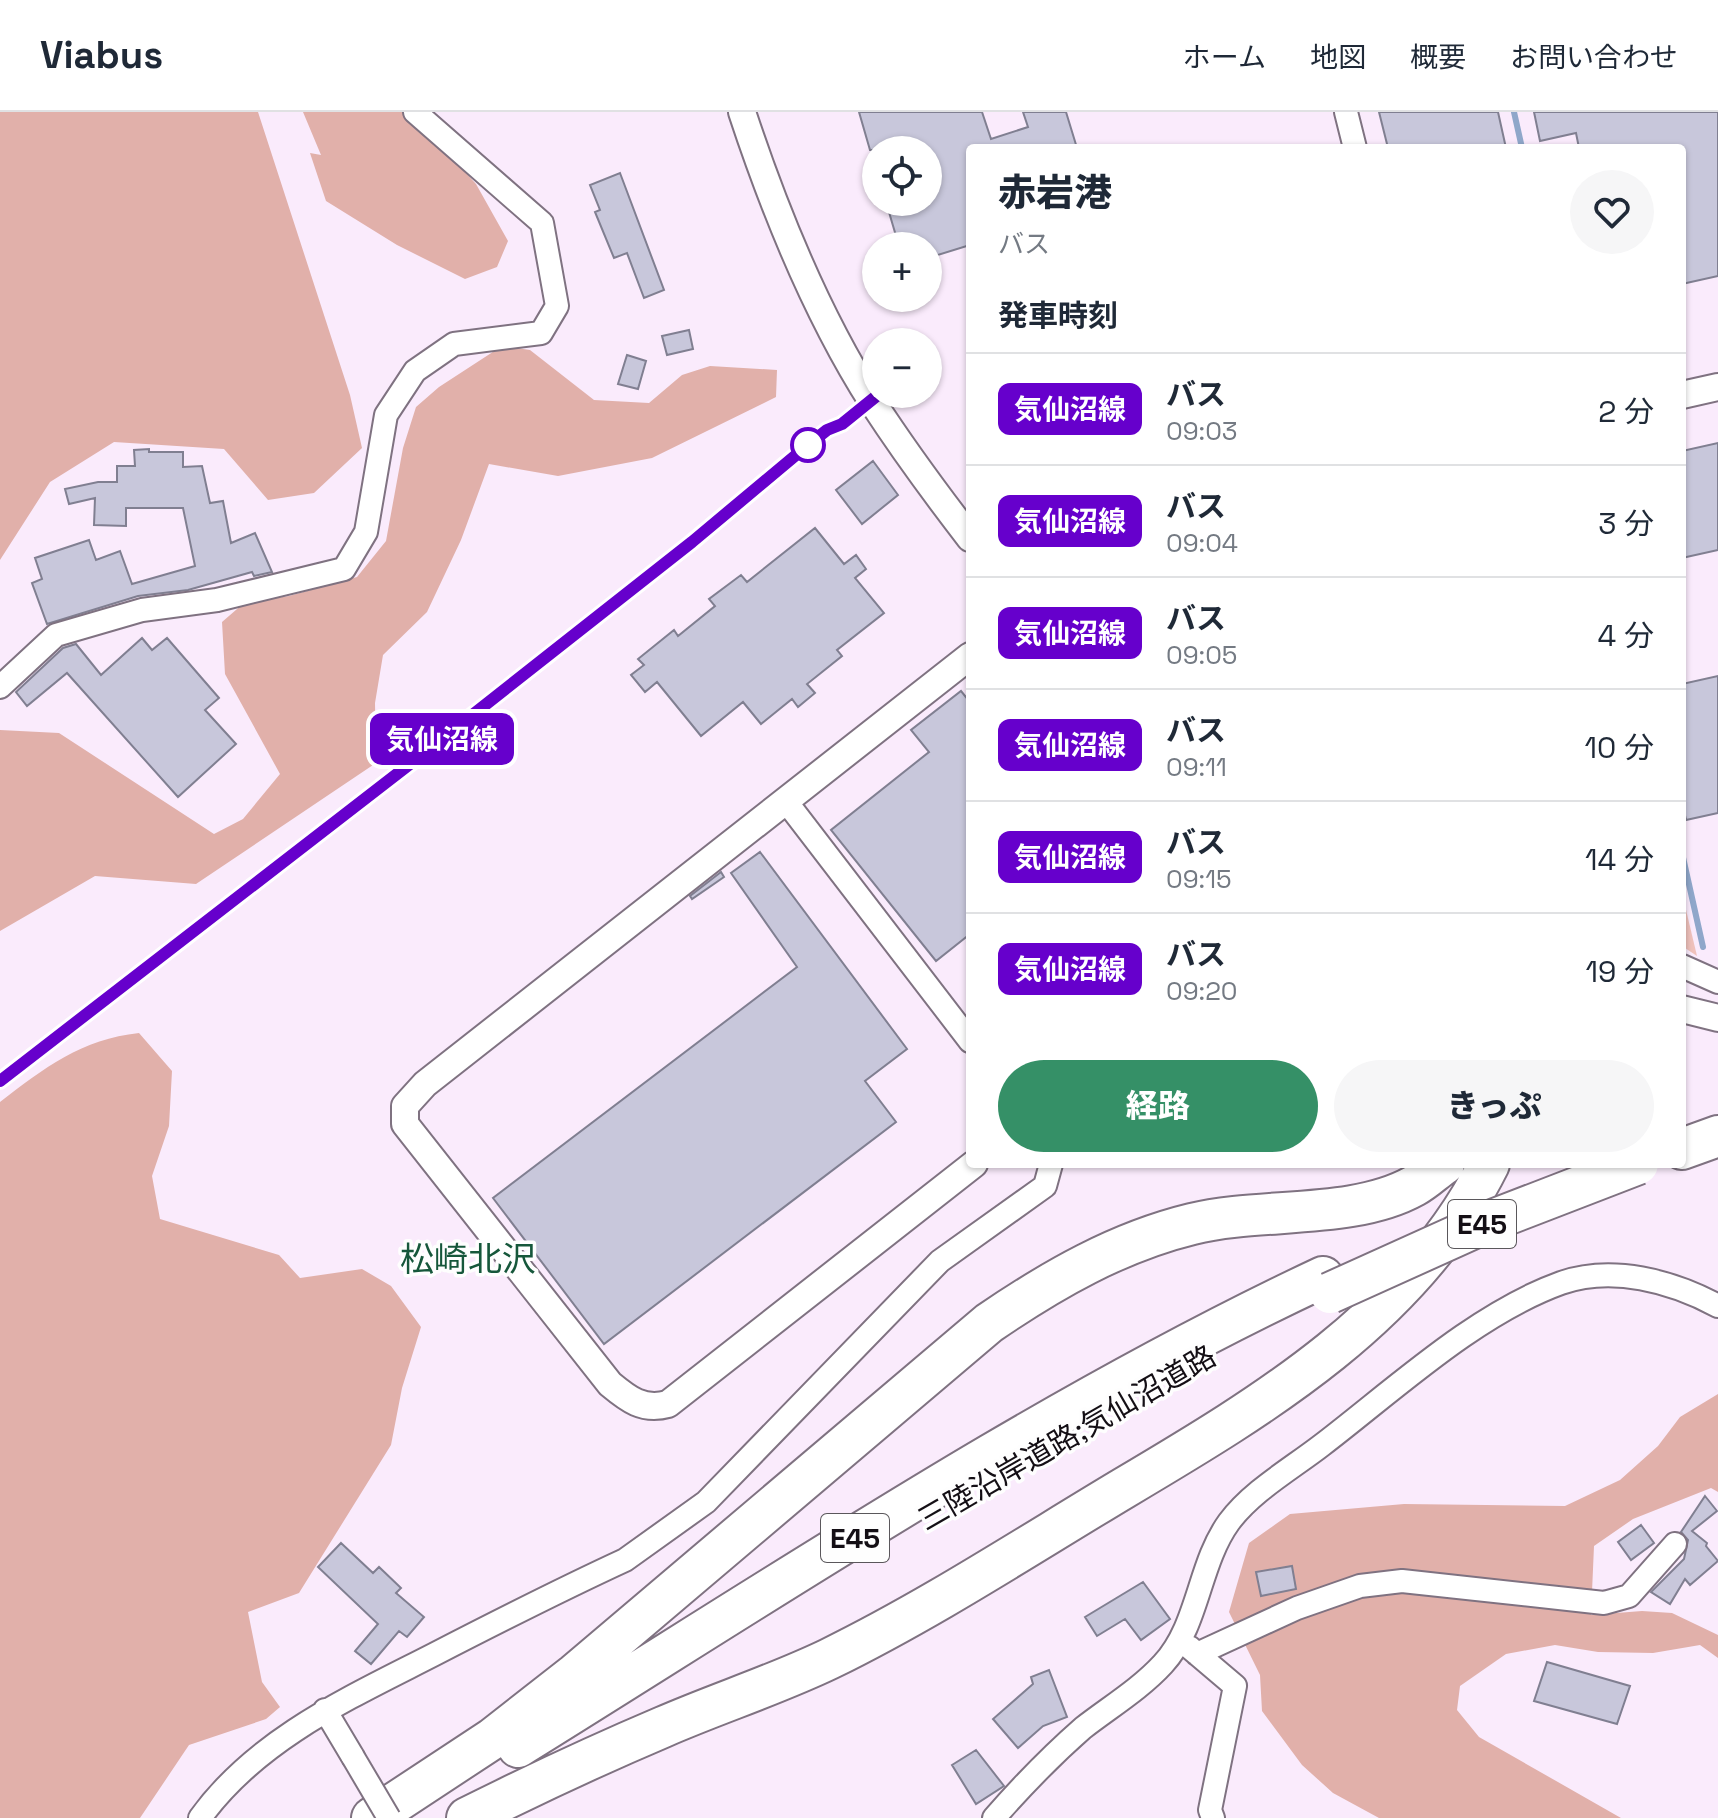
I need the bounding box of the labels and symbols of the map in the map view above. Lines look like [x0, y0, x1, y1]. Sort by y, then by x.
unlabelled marker [791, 428, 825, 462]
line badge: 気仙沼線 [386, 713, 498, 765]
road number: E45 [1448, 1200, 1516, 1248]
district label: 松崎北沢 [400, 1238, 536, 1281]
street label: 三陸沿岸道路;気仙沼道路 [911, 1336, 1223, 1539]
road number: E45 [821, 1514, 889, 1562]

